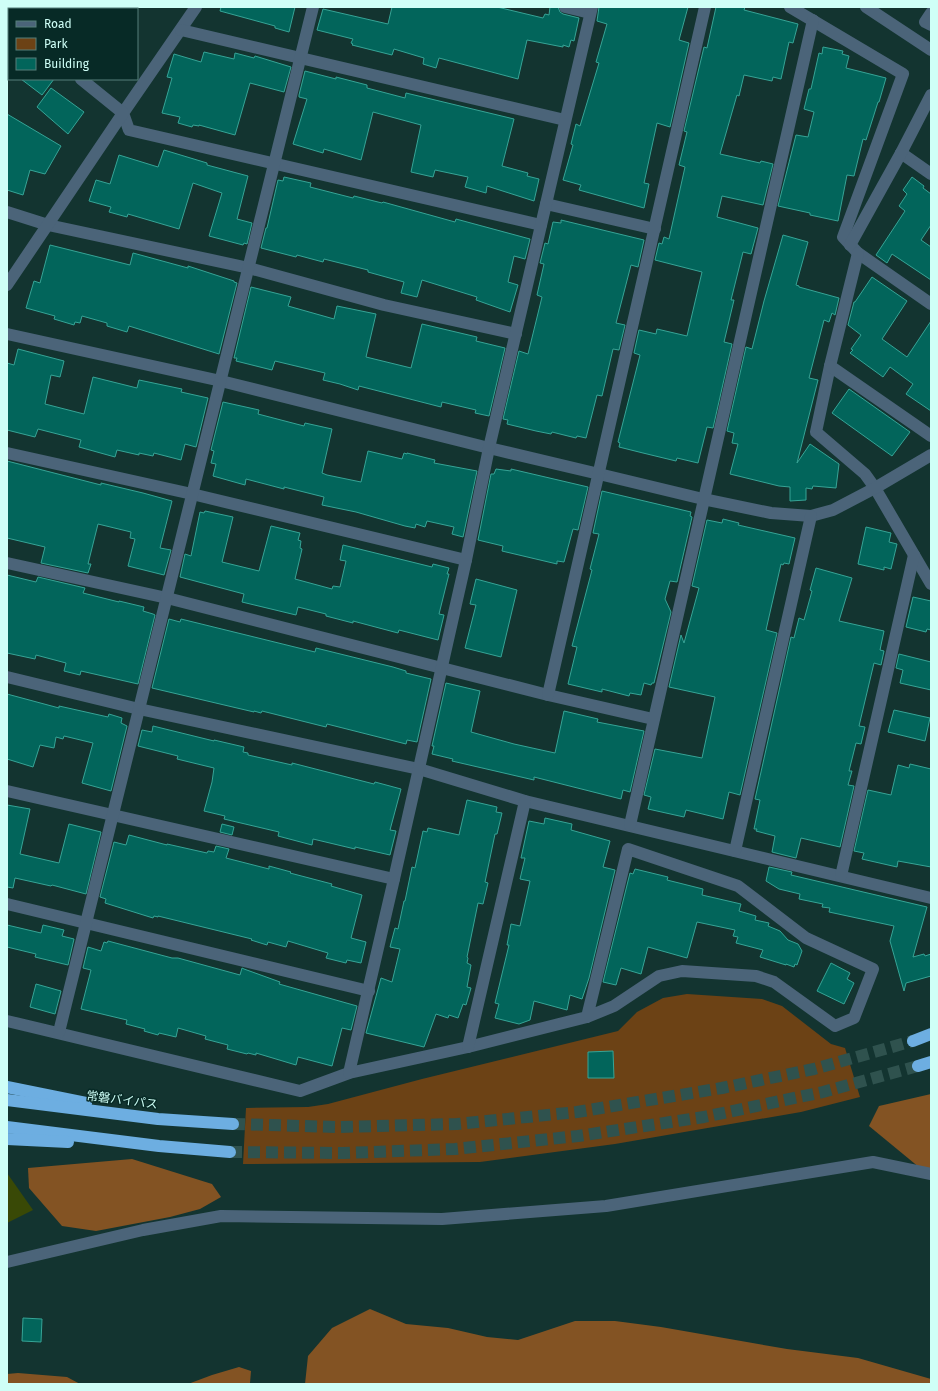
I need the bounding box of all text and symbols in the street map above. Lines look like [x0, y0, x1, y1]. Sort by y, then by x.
legend [8, 8, 138, 80]
text: Road [44, 17, 72, 31]
text: Park [44, 37, 68, 51]
text: Building [44, 57, 90, 71]
street label: 常磐バイパス [86, 1089, 158, 1111]

